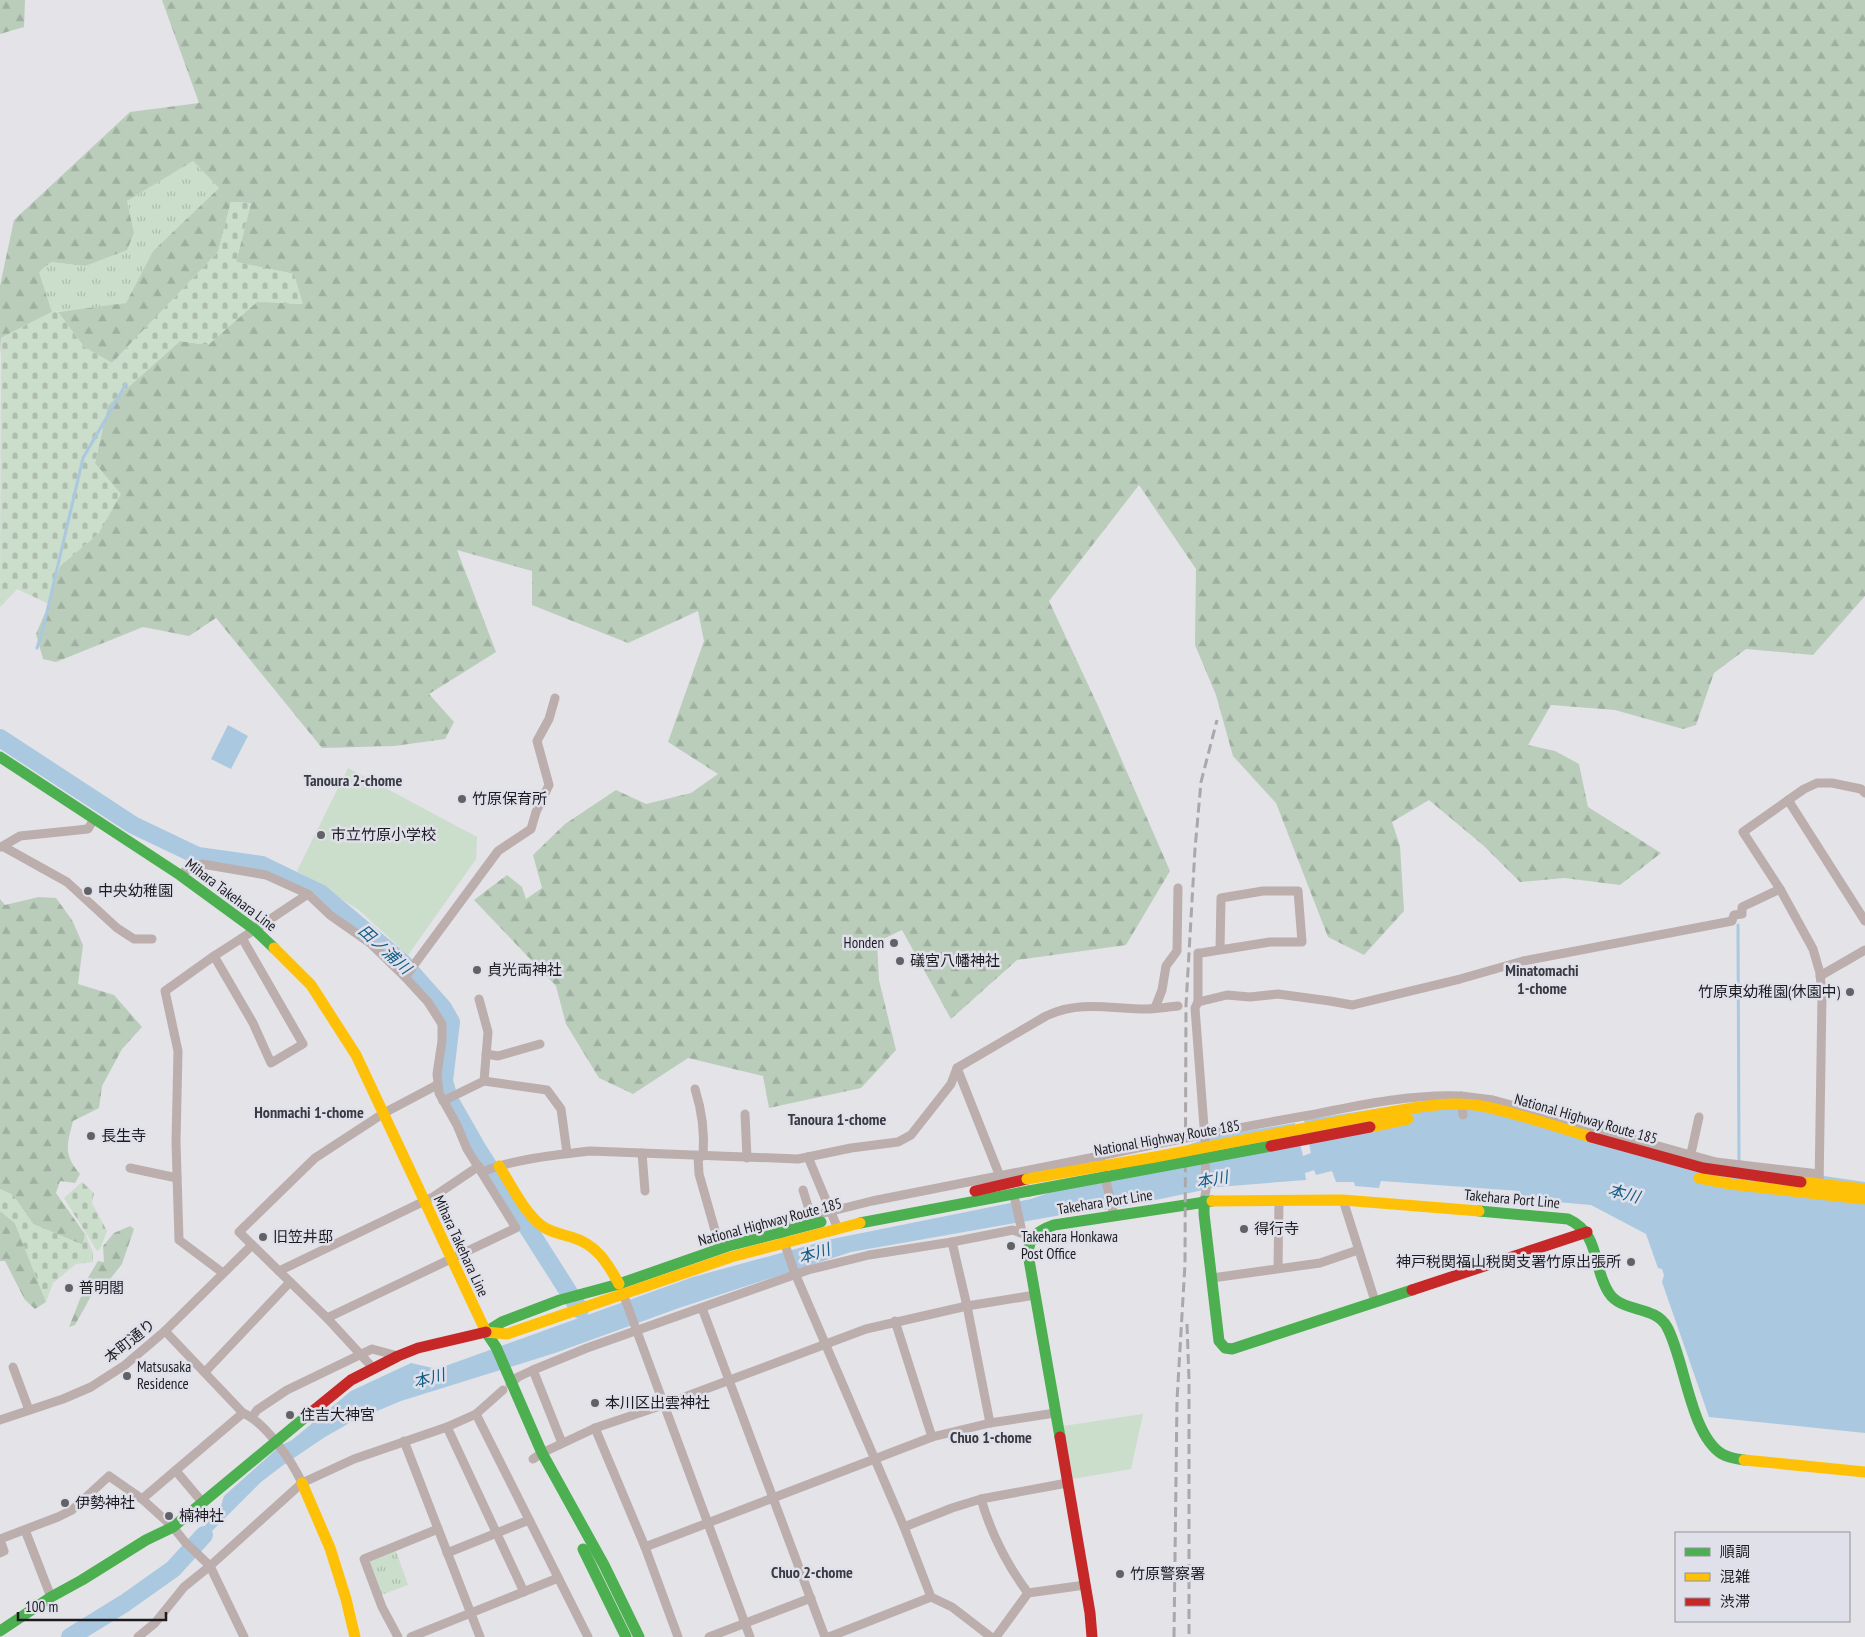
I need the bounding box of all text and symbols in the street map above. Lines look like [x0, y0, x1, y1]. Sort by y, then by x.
district label: Tanoura 2-chome [304, 770, 402, 790]
place label: 竹原保育所 [472, 789, 547, 808]
marker: 竹原保育所 [456, 793, 468, 805]
place label: 市立竹原小学校 [331, 825, 436, 844]
marker: 市立竹原小学校 [315, 829, 327, 841]
street label: Mihara Takehara Line [182, 854, 281, 935]
place label: 中央幼稚園 [98, 881, 173, 900]
marker: 中央幼稚園 [82, 885, 94, 897]
water label: 田ノ浦川 [355, 920, 417, 979]
place label: Honden [844, 933, 884, 952]
marker: Honden [888, 937, 900, 949]
place label: 礒宮八幡神社 [910, 951, 1000, 970]
marker: 礒宮八幡神社 [894, 955, 906, 967]
place label: 貞光両神社 [487, 960, 562, 979]
district label: Minatomachi 1-chome [1505, 960, 1579, 998]
marker: 貞光両神社 [471, 964, 483, 976]
place label: 竹原東幼稚園(休園中) [1698, 982, 1840, 1001]
marker: 竹原東幼稚園(休園中) [1844, 986, 1856, 998]
street label: National Highway Route 185 [1512, 1089, 1660, 1148]
district label: Honmachi 1-chome [254, 1102, 364, 1122]
district label: Tanoura 1-chome [788, 1109, 886, 1129]
street label: National Highway Route 185 [1092, 1115, 1241, 1160]
place label: 長生寺 [101, 1126, 146, 1145]
marker: 長生寺 [85, 1130, 97, 1142]
water label: 本川 [1194, 1166, 1231, 1192]
water label: 本川 [1606, 1179, 1644, 1207]
street label: Takehara Port Line [1056, 1185, 1154, 1218]
street label: Takehara Port Line [1463, 1185, 1561, 1212]
street label: Mihara Takehara Line [430, 1192, 493, 1300]
street label: National Highway Route 185 [696, 1193, 844, 1250]
place label: 得行寺 [1254, 1219, 1299, 1238]
marker: 得行寺 [1238, 1223, 1250, 1235]
place label: 旧笠井邸 [273, 1227, 333, 1246]
place label: Takehara Honkawa Post Office [1021, 1227, 1118, 1263]
marker: 旧笠井邸 [257, 1231, 269, 1243]
water label: 本川 [796, 1238, 834, 1267]
marker: Takehara Honkawa Post Office [1005, 1240, 1017, 1252]
place label: 神戸税関福山税関支署竹原出張所 [1396, 1252, 1621, 1271]
marker: 神戸税関福山税関支署竹原出張所 [1625, 1256, 1637, 1268]
place label: 普明閣 [79, 1278, 124, 1297]
marker: 普明閣 [63, 1282, 75, 1294]
street label: 本町通り [100, 1314, 159, 1367]
place label: Matsusaka Residence [137, 1357, 191, 1393]
water label: 本川 [411, 1364, 449, 1392]
marker: Matsusaka Residence [121, 1370, 133, 1382]
place label: 本川区出雲神社 [605, 1393, 710, 1412]
marker: 本川区出雲神社 [589, 1397, 601, 1409]
place label: 住吉大神宮 [300, 1405, 375, 1424]
marker: 住吉大神宮 [284, 1409, 296, 1421]
district label: Chuo 1-chome [950, 1427, 1032, 1447]
place label: 伊勢神社 [75, 1493, 135, 1512]
marker: 伊勢神社 [59, 1497, 71, 1509]
place label: 楠神社 [179, 1506, 224, 1525]
marker: 楠神社 [163, 1510, 175, 1522]
legend [1675, 1532, 1850, 1622]
text: 順調 [1720, 1542, 1750, 1561]
district label: Chuo 2-chome [771, 1562, 853, 1582]
place label: 竹原警察署 [1130, 1564, 1205, 1583]
text: 混雑 [1720, 1567, 1750, 1586]
marker: 竹原警察署 [1114, 1568, 1126, 1580]
scale bar [18, 1590, 165, 1622]
text: 渋滞 [1720, 1592, 1750, 1611]
text: 100 m [25, 1597, 58, 1616]

